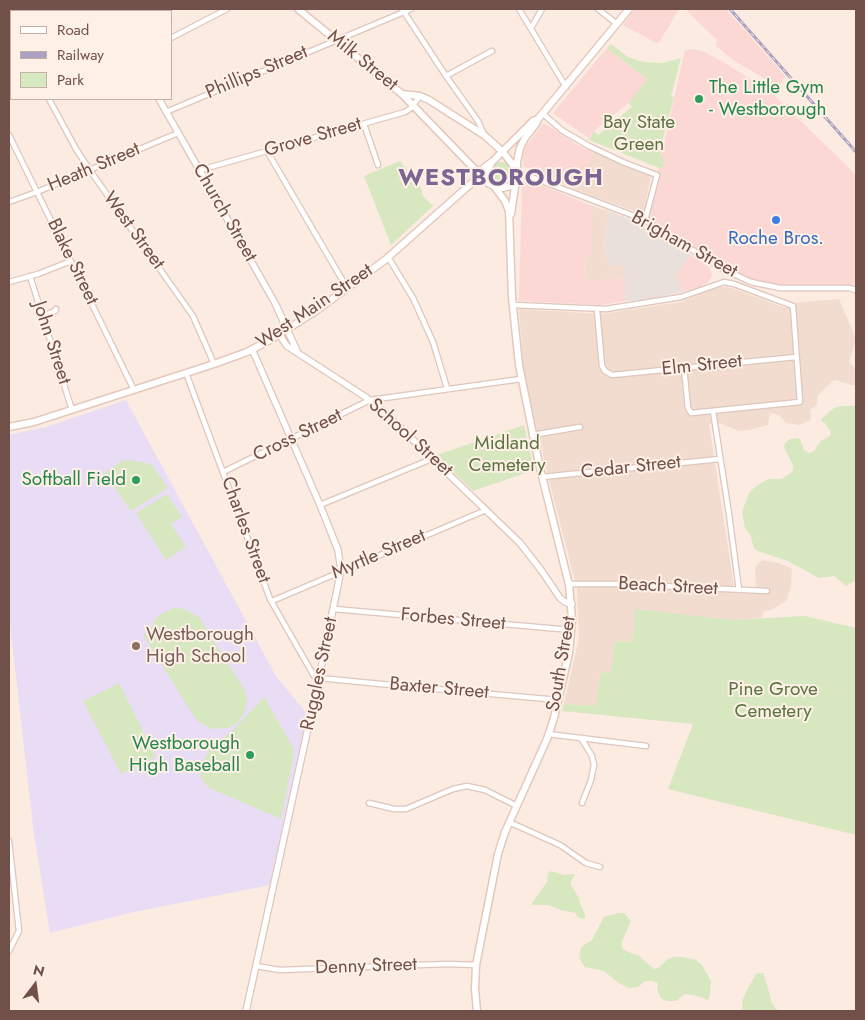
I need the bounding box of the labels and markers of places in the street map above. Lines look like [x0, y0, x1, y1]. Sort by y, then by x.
place label: The Little Gym - Westborough [709, 77, 827, 121]
marker: The Little Gym - Westborough [693, 93, 705, 105]
marker: Roche Bros. [770, 214, 782, 226]
place label: Roche Bros. [728, 228, 824, 250]
place label: Softball Field [21, 469, 126, 491]
marker: Softball Field [130, 474, 142, 486]
place label: Westborough High School [146, 624, 254, 668]
marker: Westborough High School [130, 640, 142, 652]
place label: Westborough High Baseball [129, 733, 240, 777]
marker: Westborough High Baseball [244, 749, 256, 761]

